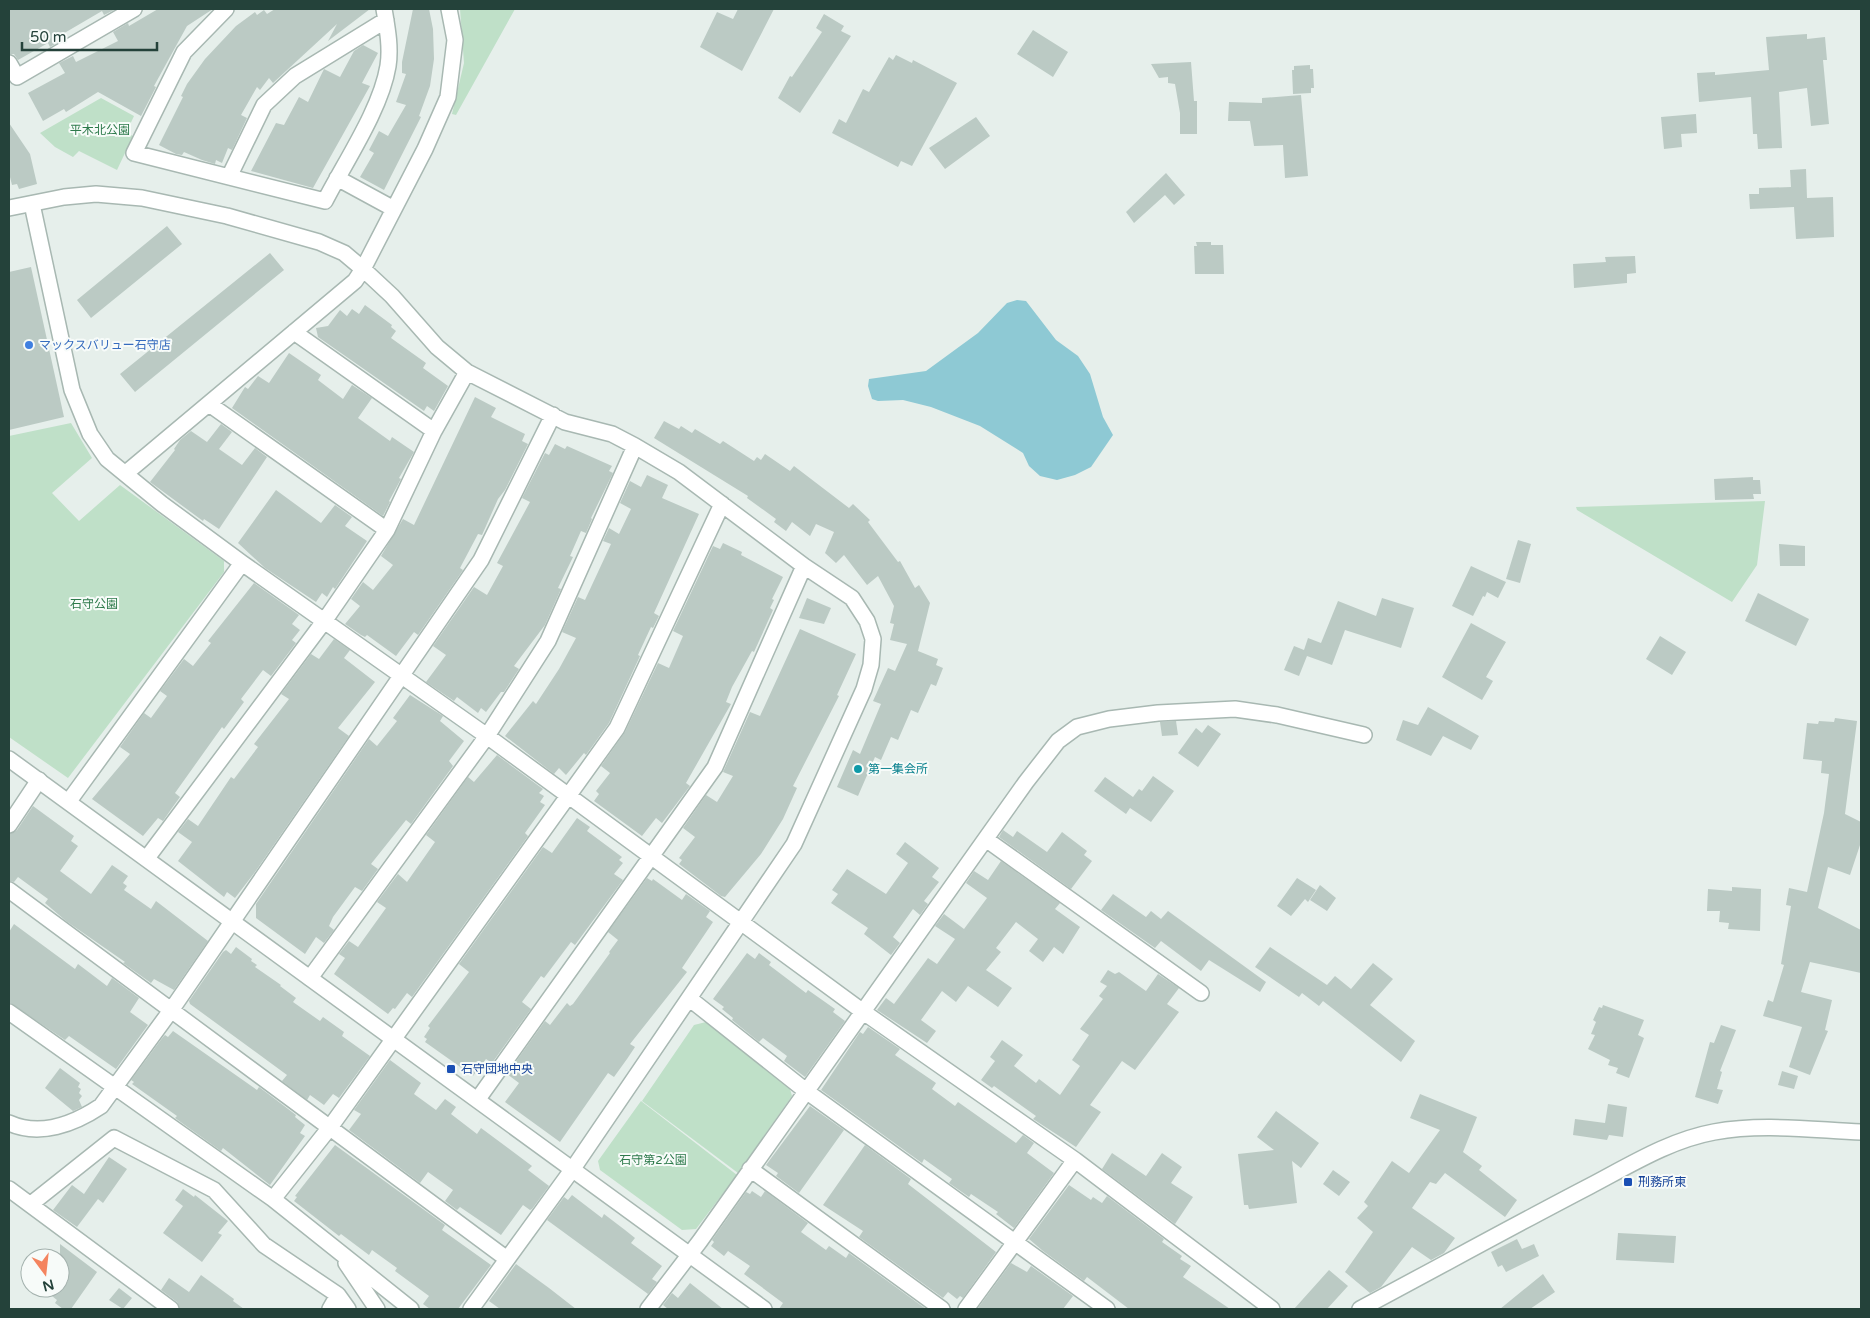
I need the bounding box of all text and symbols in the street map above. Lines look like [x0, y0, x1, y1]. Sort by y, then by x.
scale bar [22, 20, 158, 52]
text: 50 m [30, 28, 67, 46]
park label: 平木北公園 [70, 123, 130, 137]
place label: マックスバリュー石守店 [39, 338, 171, 352]
marker: マックスバリュー石守店 [23, 339, 35, 351]
park label: 石守公園 [70, 597, 118, 611]
place label: 第一集会所 [868, 762, 928, 776]
marker: 第一集会所 [852, 763, 864, 775]
place label: 石守団地中央 [461, 1062, 533, 1076]
marker: 石守団地中央 [445, 1063, 457, 1075]
park label: 石守第2公園 [619, 1153, 687, 1167]
place label: 刑務所東 [1638, 1175, 1686, 1189]
marker: 刑務所東 [1622, 1176, 1634, 1188]
north arrow [20, 1248, 70, 1298]
text: N [41, 1275, 56, 1295]

